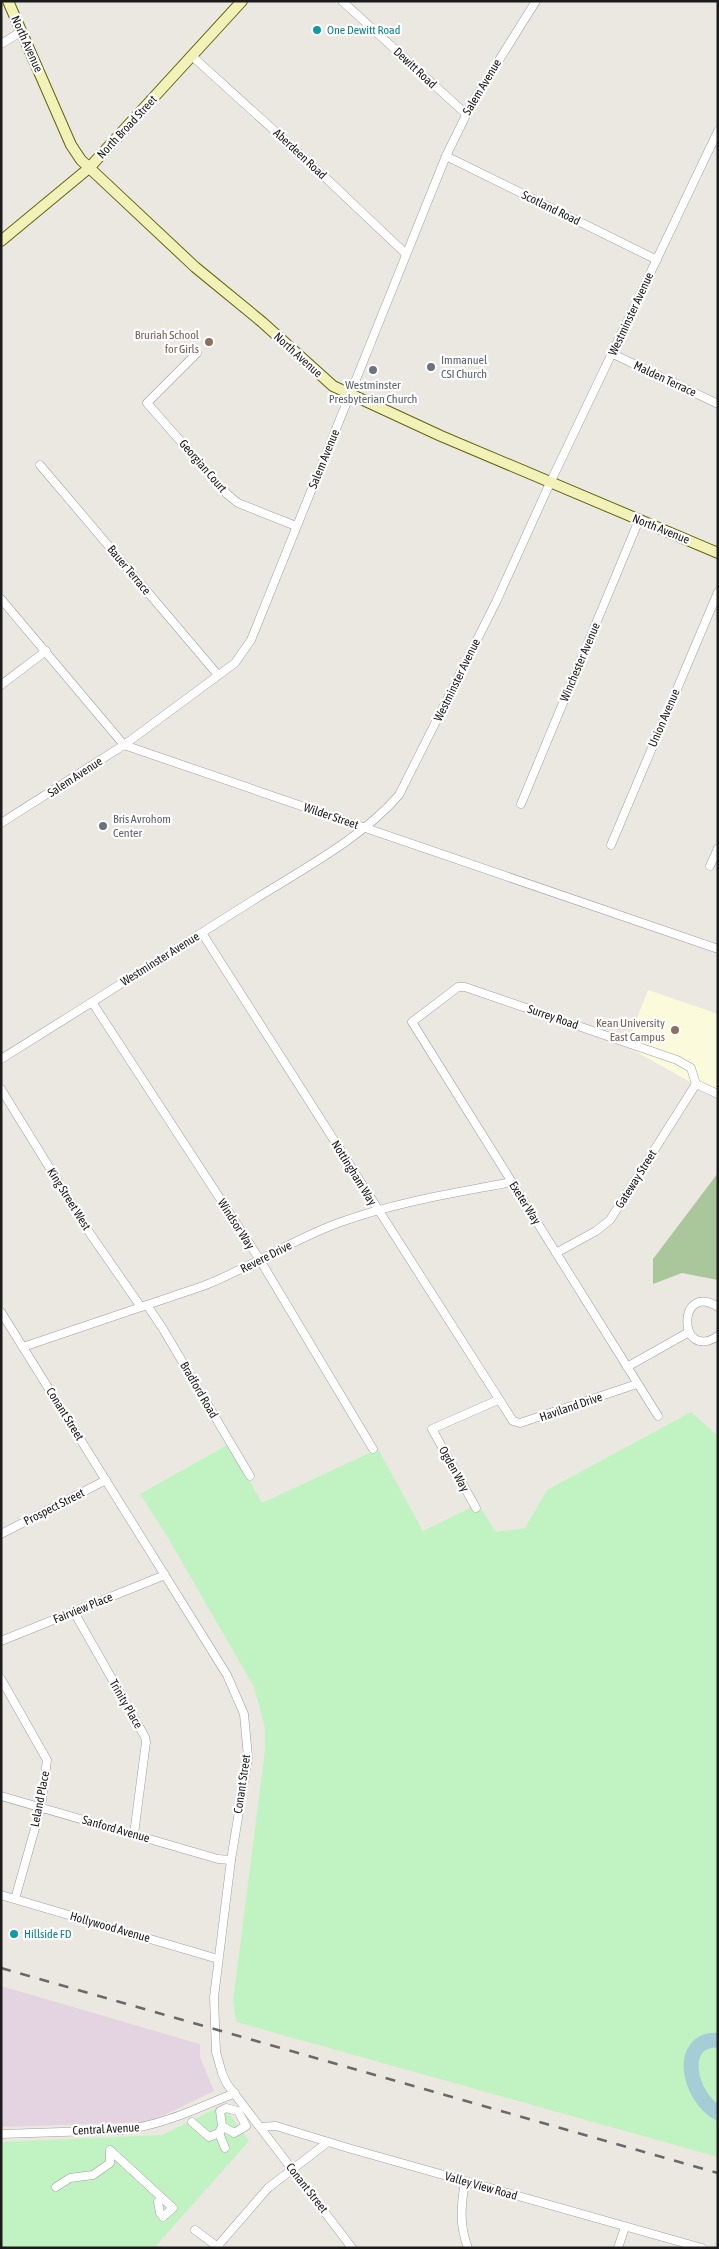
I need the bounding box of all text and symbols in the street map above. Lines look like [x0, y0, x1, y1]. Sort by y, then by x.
street label: North Avenue [8, 14, 46, 74]
place label: One Dewitt Road [327, 23, 400, 37]
marker: One Dewitt Road [311, 24, 323, 36]
street label: Dewitt Road [391, 45, 439, 91]
street label: Salem Avenue [460, 57, 504, 117]
street label: North Broad Street [94, 92, 160, 161]
street label: Aberdeen Road [271, 126, 329, 182]
street label: Scotland Road [519, 188, 583, 228]
street label: Westminster Avenue [606, 270, 656, 358]
place label: Bruriah School for Girls [135, 328, 200, 356]
street label: North Avenue [271, 330, 325, 380]
marker: Bruriah School for Girls [203, 336, 215, 348]
place label: Immanuel CSI Church [441, 353, 488, 381]
street label: Malden Terrace [631, 358, 699, 400]
marker: Immanuel CSI Church [425, 361, 437, 373]
marker: Westminster Presbyterian Church [367, 364, 379, 376]
place label: Westminster Presbyterian Church [329, 378, 417, 406]
street label: Salem Avenue [306, 427, 342, 491]
street label: Georgian Court [176, 437, 230, 496]
street label: North Avenue [630, 511, 692, 547]
street label: Bauer Terrace [104, 543, 154, 597]
street label: Winchester Avenue [557, 620, 603, 704]
street label: Westminster Avenue [431, 636, 483, 724]
street label: Union Avenue [645, 687, 683, 749]
street label: Salem Avenue [45, 754, 105, 800]
street label: Wilder Street [302, 800, 361, 832]
place label: Bris Avrohom Center [113, 812, 171, 840]
marker: Bris Avrohom Center [97, 820, 109, 832]
street label: Westminster Avenue [118, 929, 202, 989]
street label: Surrey Road [526, 1002, 580, 1032]
place label: Kean University East Campus [596, 1016, 665, 1044]
marker: Kean University East Campus [669, 1024, 681, 1036]
street label: Nottingham Way [328, 1138, 380, 1208]
street label: Gateway Street [613, 1147, 660, 1211]
street label: King Street West [44, 1165, 94, 1233]
street label: Exeter Way [506, 1179, 544, 1227]
street label: Windsor Way [215, 1196, 257, 1252]
street label: Revere Drive [238, 1238, 294, 1276]
street label: Bradford Road [177, 1359, 221, 1421]
street label: Conant Street [43, 1385, 87, 1443]
street label: Haviland Drive [538, 1390, 604, 1424]
street label: Ogden Way [436, 1444, 472, 1494]
street label: Prospect Street [21, 1485, 87, 1528]
street label: Fairview Place [51, 1590, 115, 1626]
street label: Trinity Place [106, 1677, 146, 1731]
street label: Conant Street [231, 1753, 253, 1815]
street label: Leland Place [28, 1770, 52, 1828]
street label: Sanford Avenue [81, 1813, 151, 1845]
street label: Hollywood Avenue [68, 1909, 152, 1945]
place label: Hillside FD [24, 1927, 72, 1941]
marker: Hillside FD [8, 1928, 20, 1940]
street label: Central Avenue [72, 2120, 140, 2138]
street label: Conant Street [283, 2160, 331, 2216]
street label: Valley View Road [443, 2169, 519, 2203]

